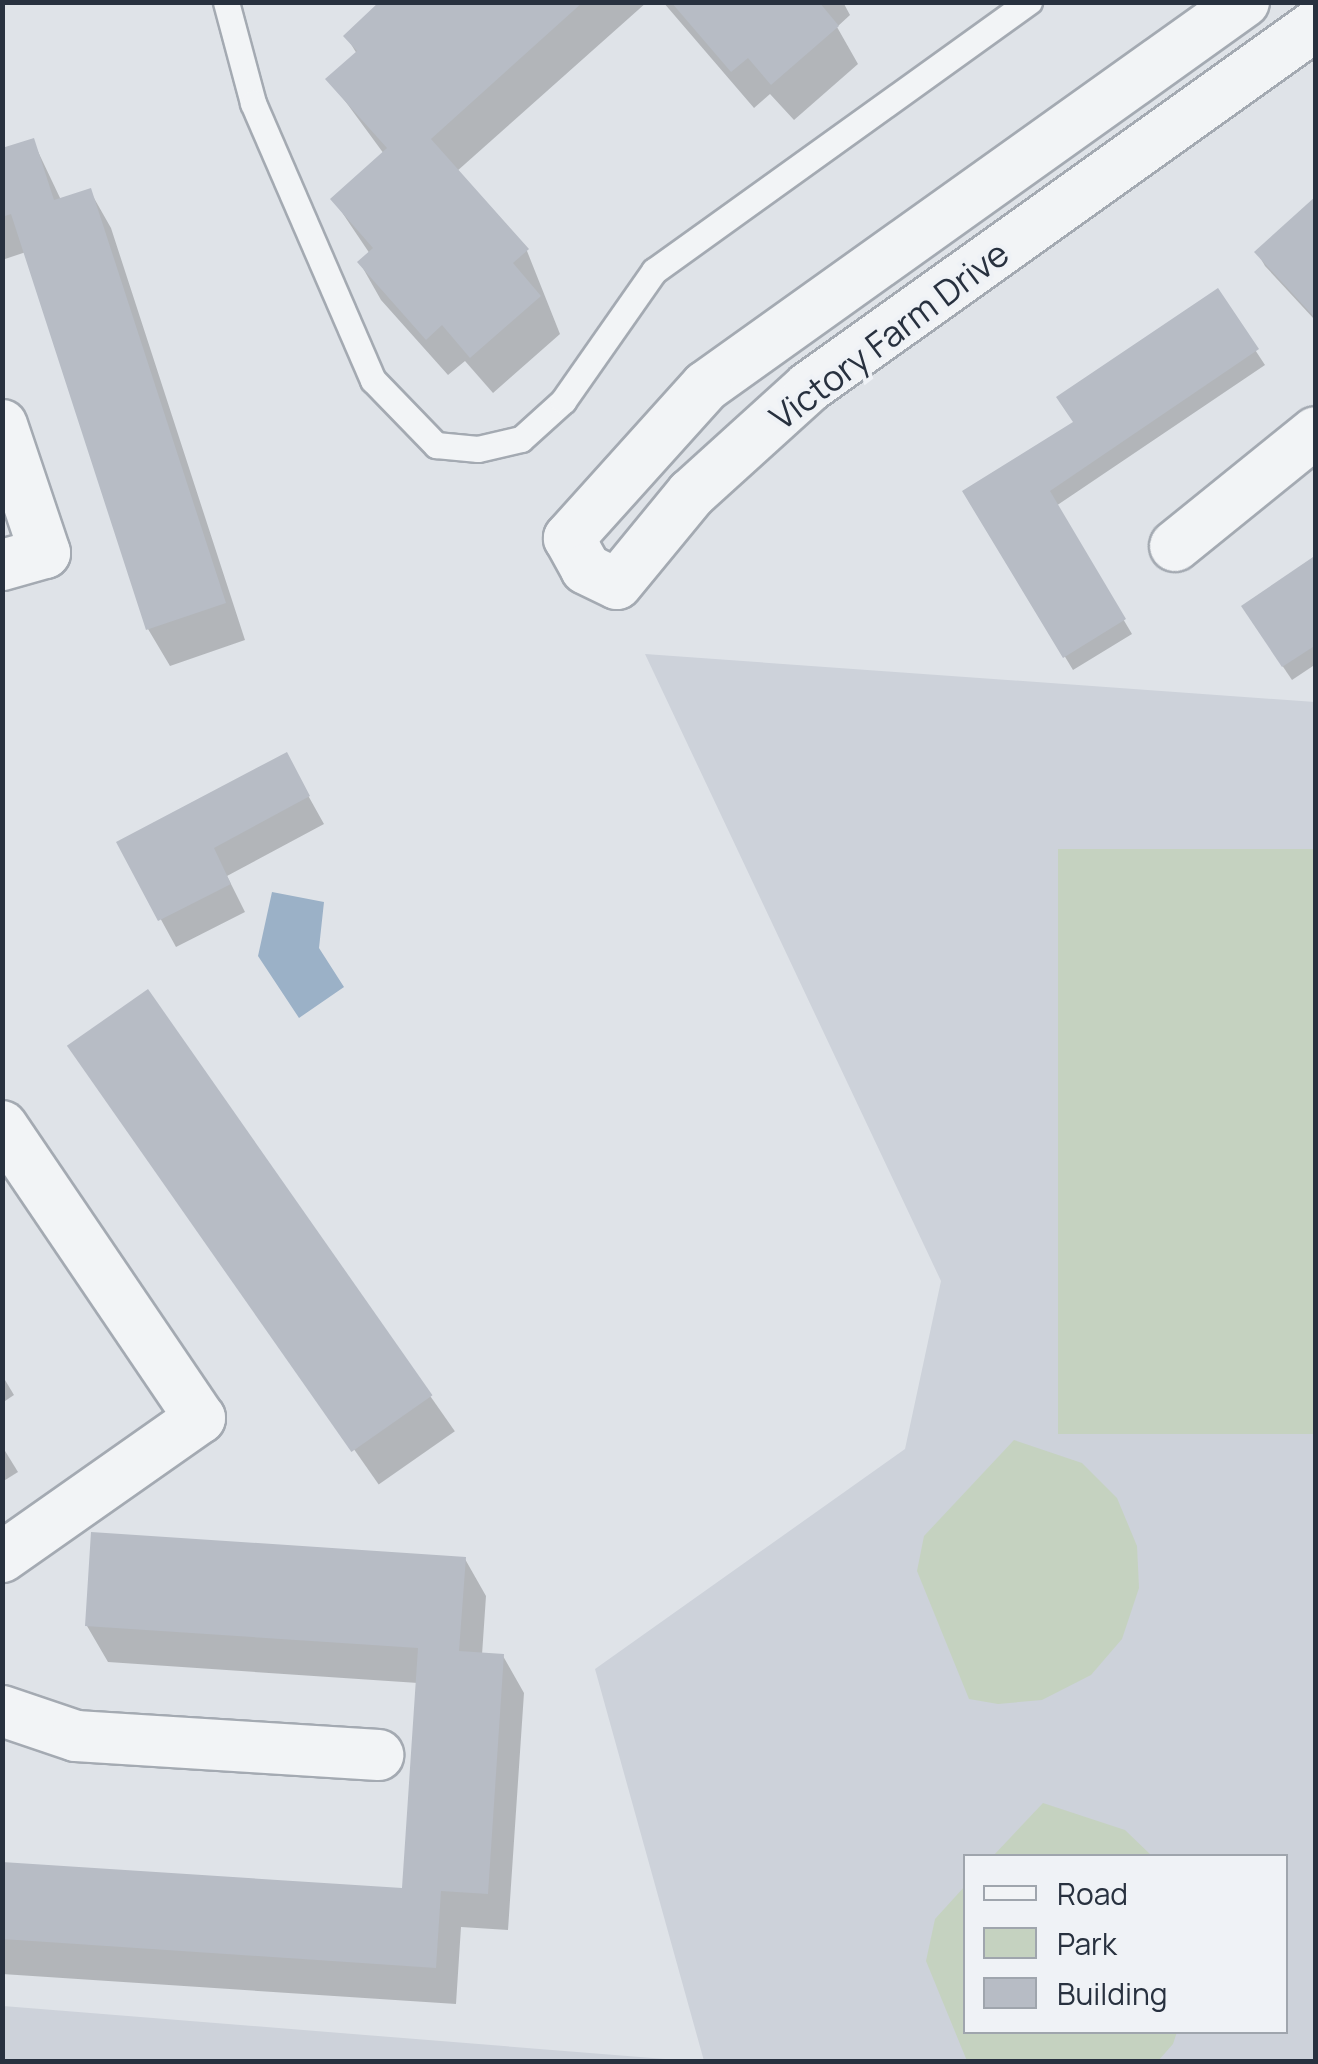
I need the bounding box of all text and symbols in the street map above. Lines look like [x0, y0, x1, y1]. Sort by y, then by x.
street label: Victory Farm Drive [762, 232, 1016, 438]
legend [963, 1854, 1288, 2034]
text: Road [1057, 1873, 1128, 1914]
text: Park [1057, 1923, 1117, 1964]
text: Building [1057, 1973, 1168, 2014]

